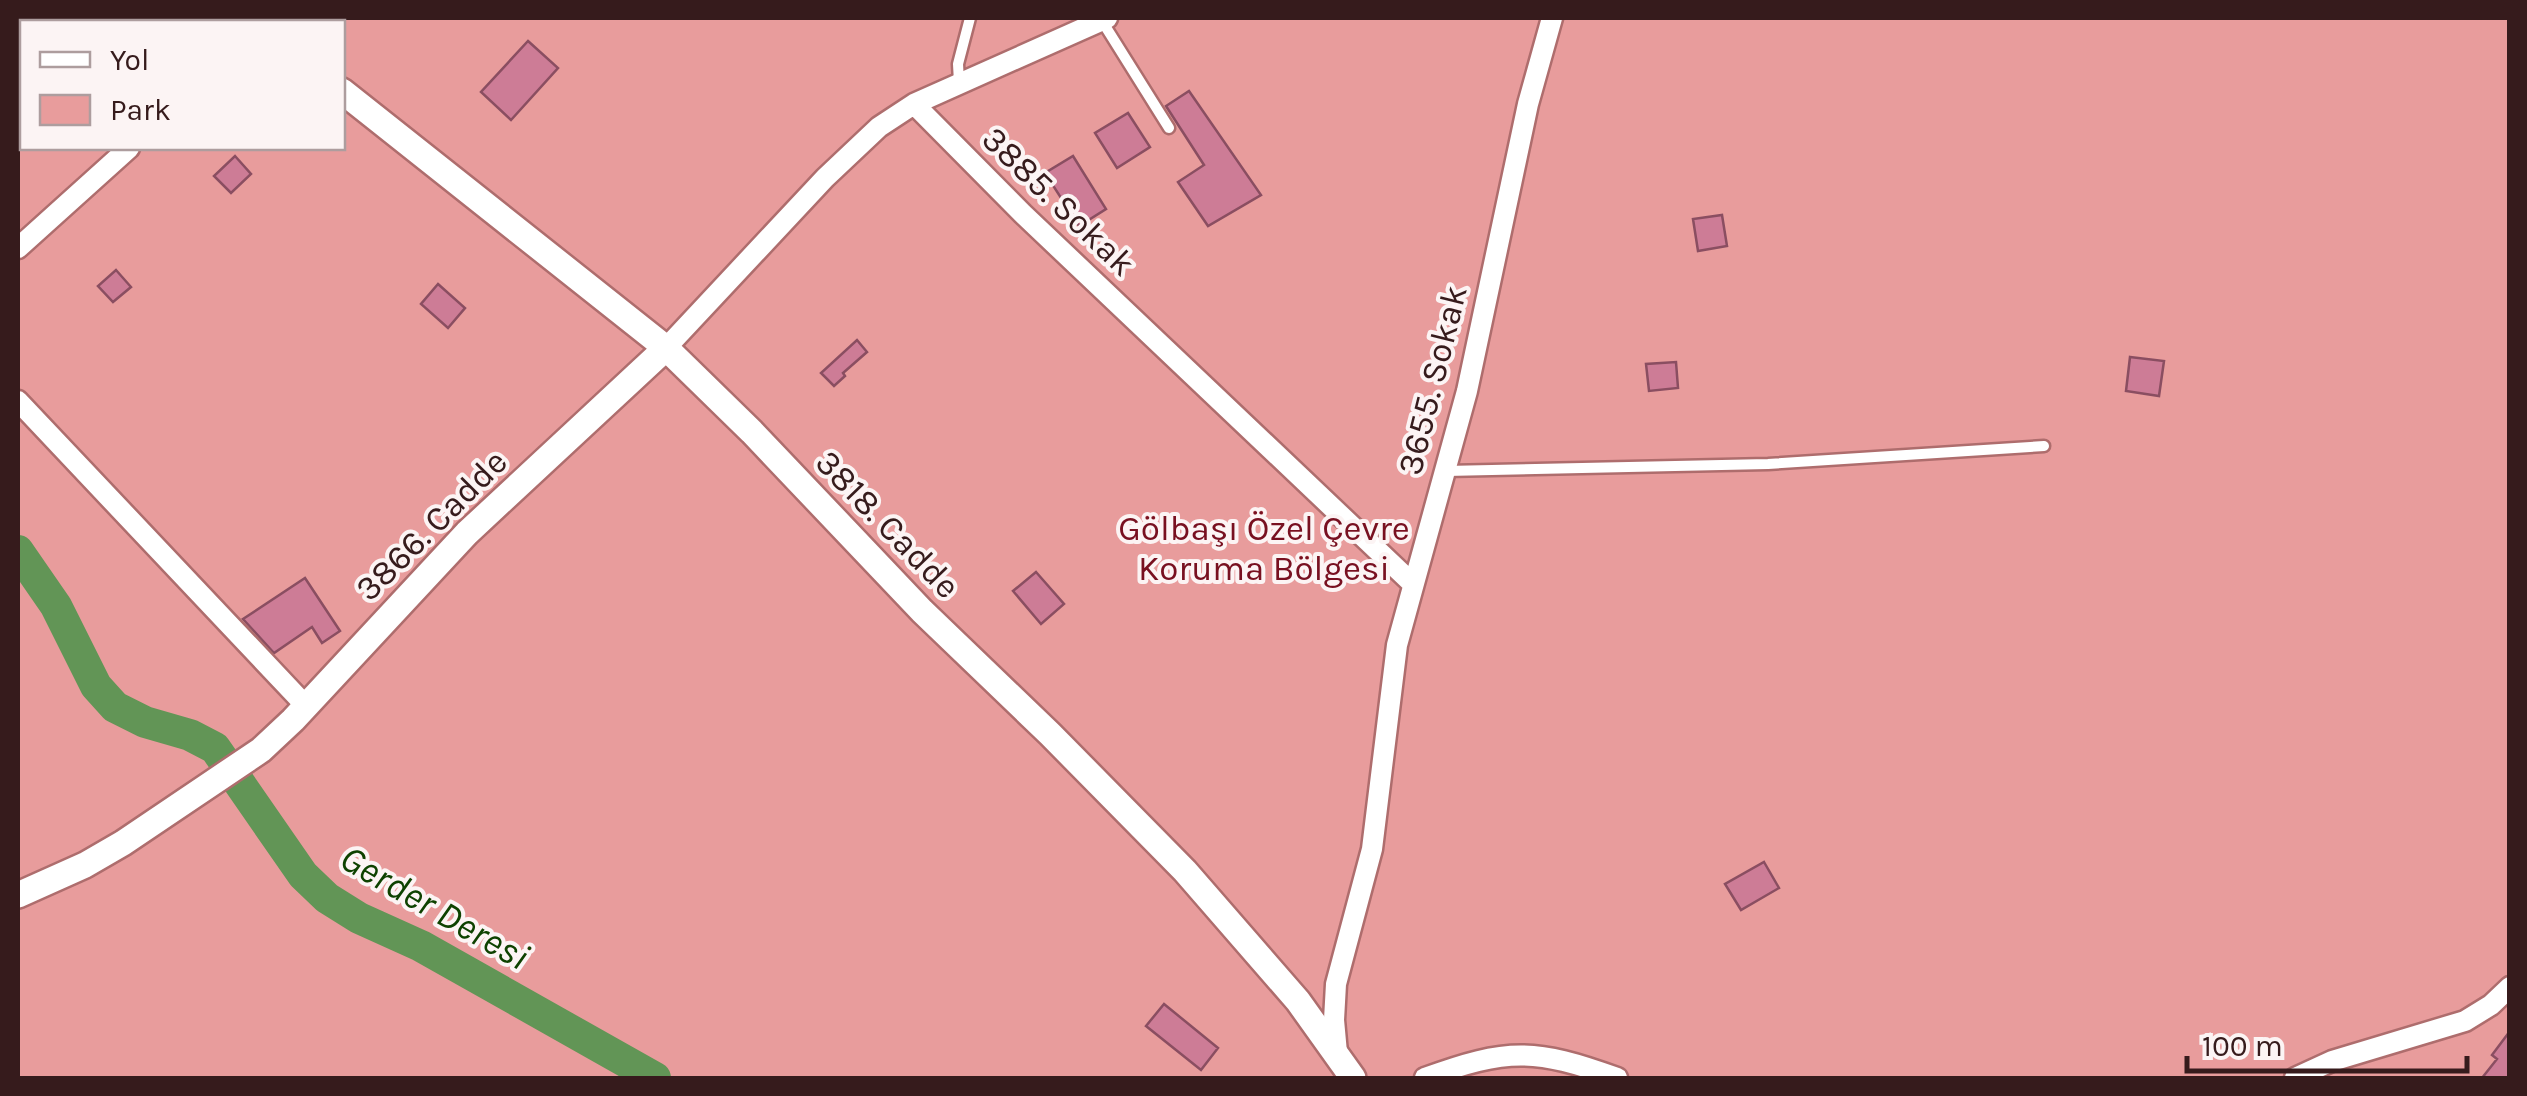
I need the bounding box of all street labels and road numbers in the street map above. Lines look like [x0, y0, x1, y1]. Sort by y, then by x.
street label: 3885. Sokak [974, 118, 1144, 285]
street label: 3655. Sokak [1389, 281, 1476, 479]
street label: 3866. Cadde [347, 441, 515, 609]
street label: 3818. Cadde [807, 442, 968, 607]

